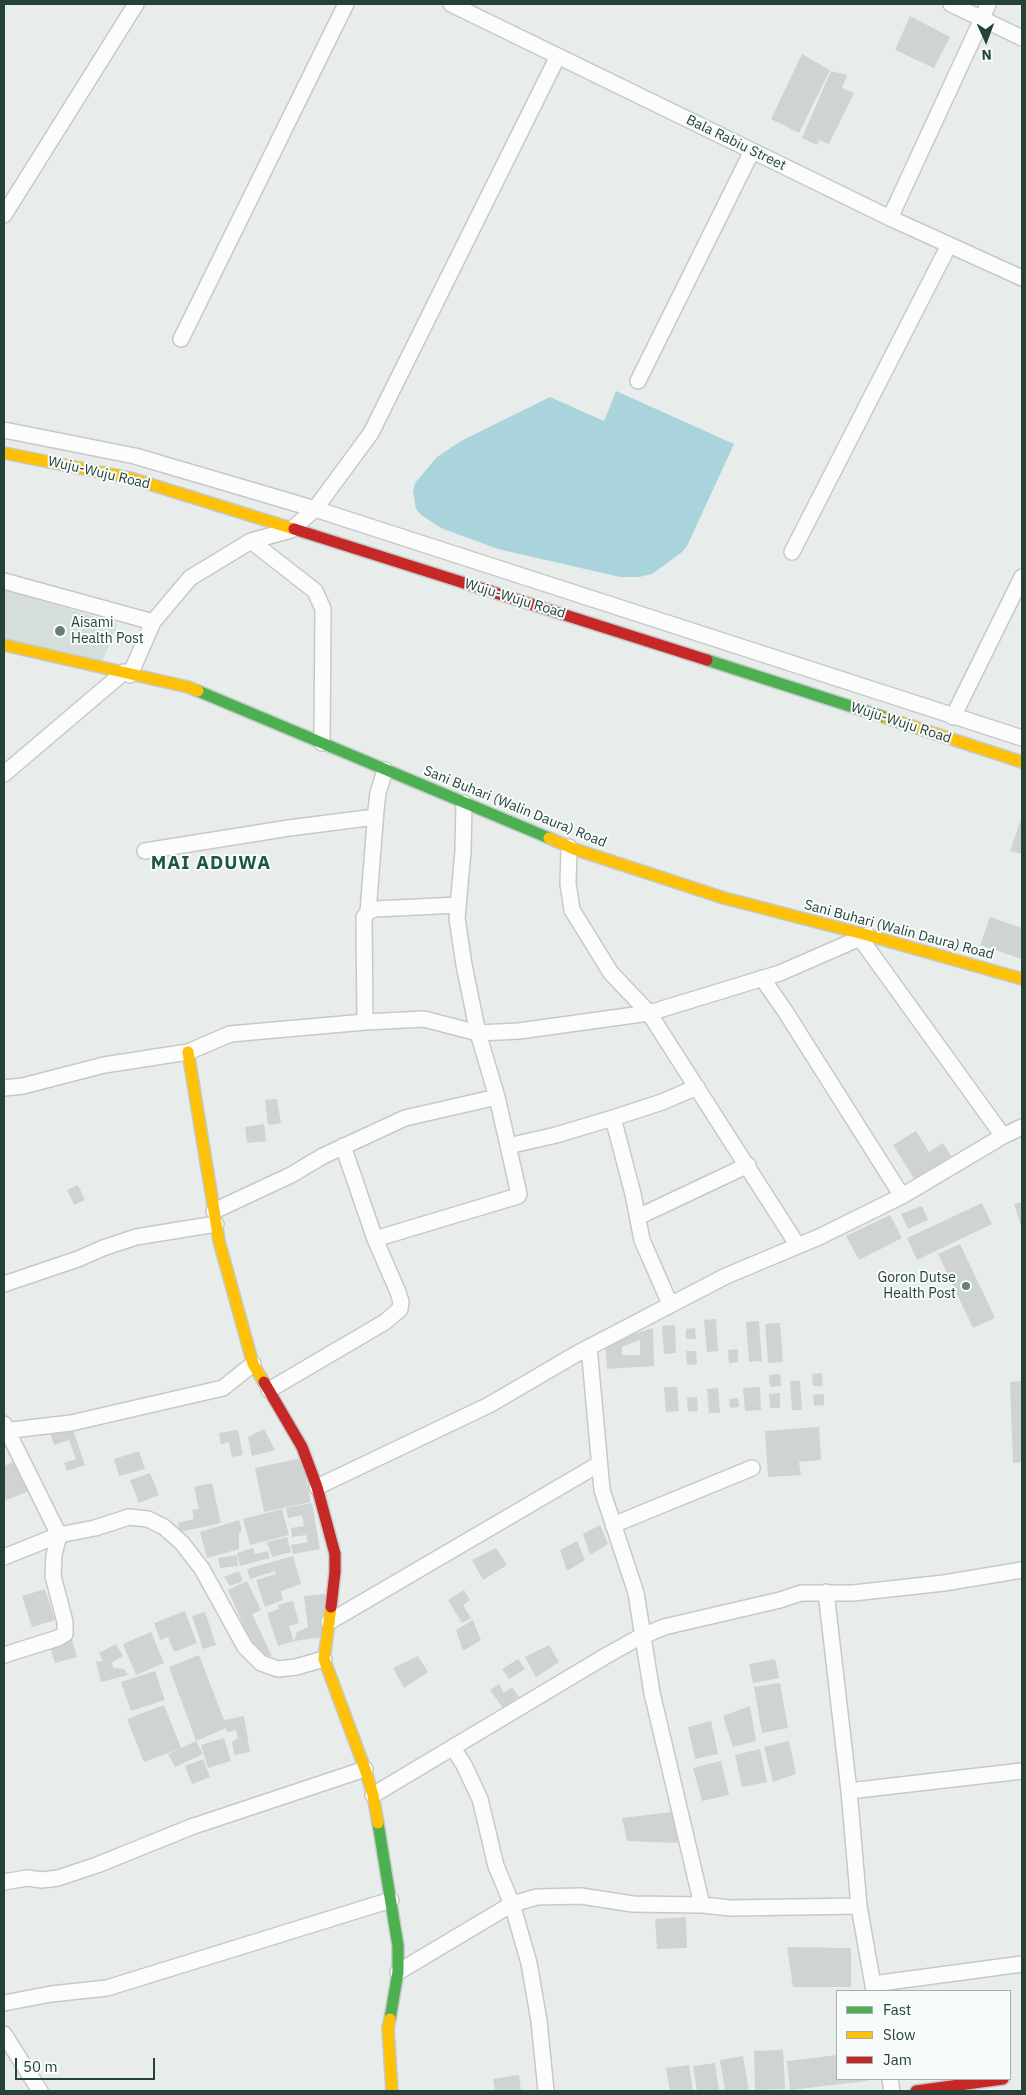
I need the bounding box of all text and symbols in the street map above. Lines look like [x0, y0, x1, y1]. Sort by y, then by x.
north arrow [961, 15, 1011, 65]
text: N [981, 46, 992, 64]
street label: Bala Rabiu Street [683, 112, 789, 174]
street label: Wuju-Wuju Road [46, 453, 152, 493]
street label: Wuju-Wuju Road [463, 576, 567, 622]
place label: Aisami Health Post [71, 615, 144, 648]
marker: Aisami Health Post [53, 624, 67, 638]
street label: Wuju-Wuju Road [849, 699, 953, 747]
street label: Sani Buhari (Walin Daura) Road [421, 763, 609, 851]
district label: MAI ADUWA [150, 853, 272, 875]
street label: Sani Buhari (Walin Daura) Road [802, 897, 996, 963]
place label: Goron Dutse Health Post [878, 1270, 956, 1302]
marker: Goron Dutse Health Post [960, 1280, 972, 1292]
legend [836, 1990, 1011, 2080]
text: Fast [883, 2000, 911, 2019]
text: Slow [883, 2025, 916, 2044]
scale bar [18, 2048, 158, 2080]
text: Jam [883, 2050, 912, 2069]
text: 50 m [23, 2057, 58, 2076]

